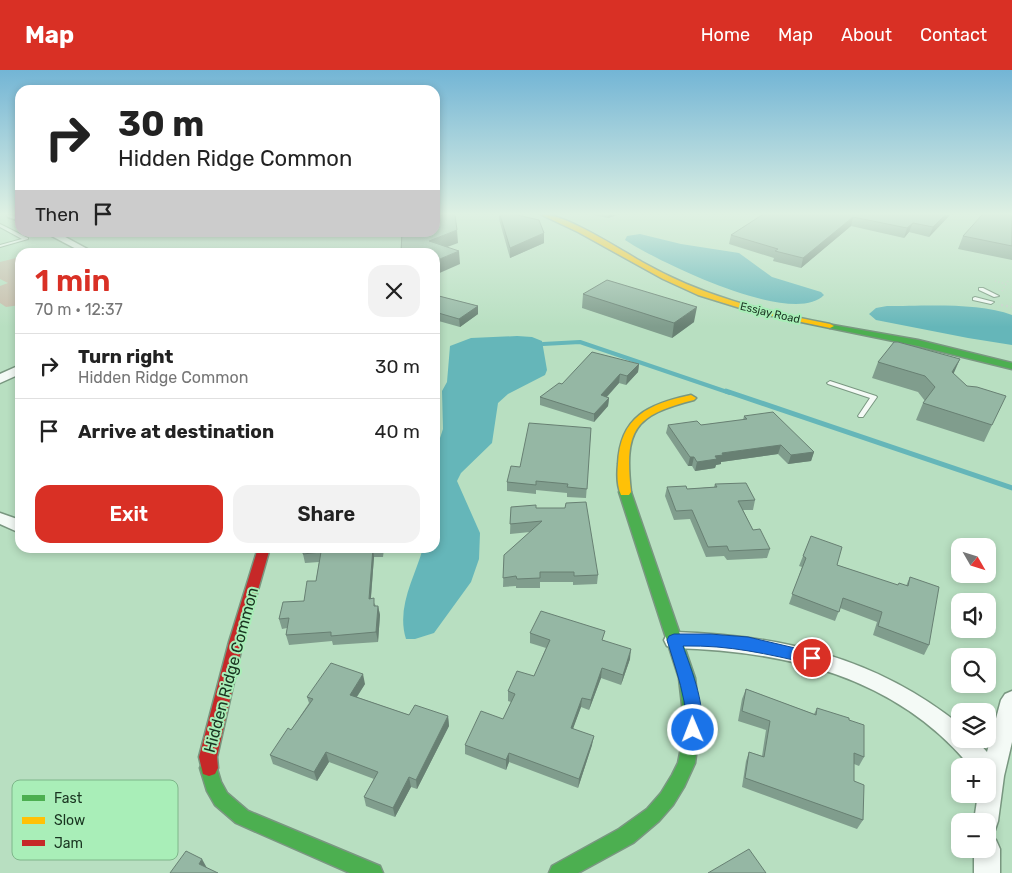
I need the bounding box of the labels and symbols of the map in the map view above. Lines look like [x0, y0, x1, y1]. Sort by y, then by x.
street label: Essjay Road [739, 300, 801, 326]
north arrow [951, 538, 996, 582]
street label: Hidden Ridge Common [200, 585, 262, 755]
pin [791, 637, 833, 679]
position arrow [666, 703, 718, 755]
legend [12, 780, 178, 860]
text: Fast [54, 790, 83, 807]
text: Slow [54, 812, 85, 829]
text: Jam [54, 835, 83, 852]

